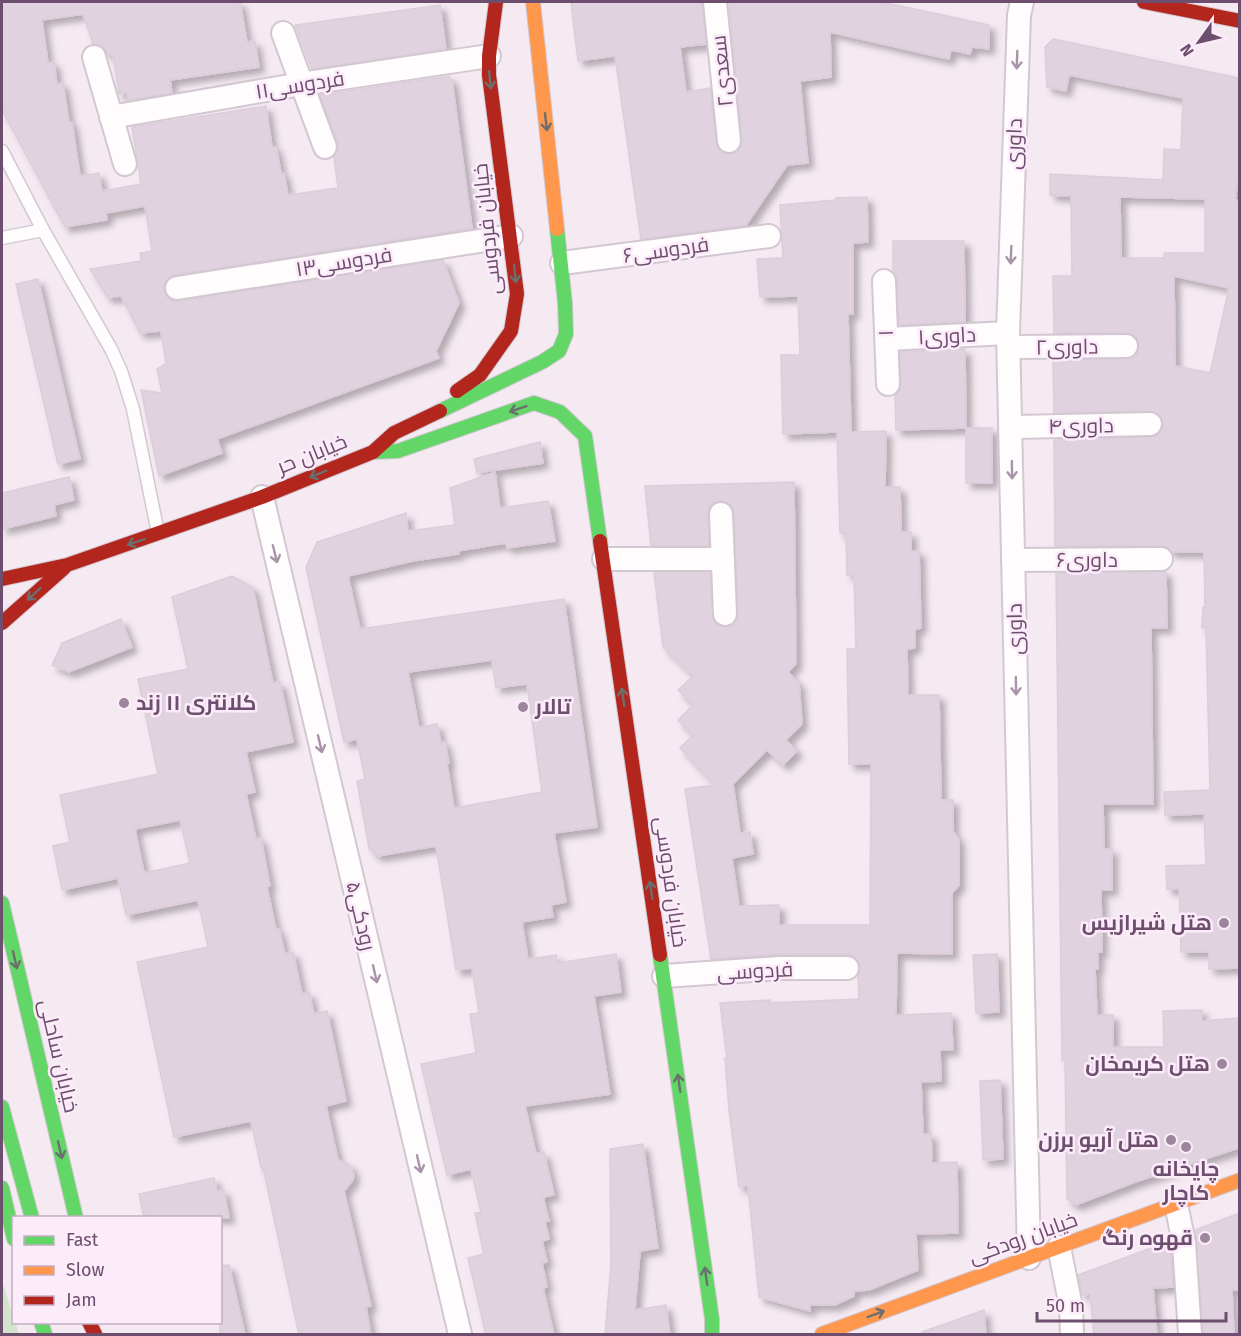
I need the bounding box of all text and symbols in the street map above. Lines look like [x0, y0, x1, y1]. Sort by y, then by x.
north arrow [1169, 12, 1229, 72]
street label: سعدی۲ [705, 34, 739, 108]
text: N [1176, 40, 1198, 60]
one-way arrow [1011, 49, 1023, 69]
street label: فردوسی۱۱ [254, 65, 346, 105]
one-way arrow [485, 70, 496, 90]
one-way arrow [540, 112, 551, 132]
street label: داوری [1000, 118, 1028, 170]
street label: خیابان فردوسی [467, 162, 507, 296]
street label: فردوسی۶ [621, 231, 711, 269]
street label: فردوسی۱۳ [294, 242, 394, 282]
one-way arrow [1005, 244, 1016, 264]
one-way arrow [510, 263, 521, 283]
street label: داوری۱ [917, 321, 977, 351]
street label: ۱ [873, 329, 899, 337]
street label: داوری۲ [1035, 333, 1099, 361]
one-way arrow [509, 404, 528, 415]
street label: داوری۴ [1048, 412, 1114, 440]
street label: خیابان حر [272, 428, 351, 480]
one-way arrow [1006, 460, 1018, 480]
one-way arrow [310, 469, 328, 480]
one-way arrow [127, 537, 145, 548]
one-way arrow [270, 544, 282, 563]
street label: داوری۶ [1056, 547, 1118, 573]
one-way arrow [27, 587, 42, 601]
street label: داوری [1002, 603, 1028, 655]
one-way arrow [1010, 676, 1022, 696]
one-way arrow [618, 688, 629, 708]
place label: کلانتری ۱۱ زند [136, 690, 257, 716]
place label: تالار [534, 694, 572, 720]
marker: کلانتری ۱۱ زند [117, 696, 131, 710]
marker: تالار [516, 700, 530, 714]
one-way arrow [315, 734, 327, 753]
street label: خیابان فردوسی [649, 815, 693, 949]
street label: رودکی۵ [340, 879, 382, 953]
one-way arrow [645, 881, 656, 901]
place label: هتل شیرازیس [1082, 910, 1212, 936]
marker: هتل شیرازیس [1217, 916, 1231, 930]
one-way arrow [10, 950, 21, 969]
street label: فردوسی [716, 956, 794, 986]
one-way arrow [369, 964, 381, 983]
street label: خیابان ساحلی [33, 997, 85, 1115]
place label: هتل کریمخان [1085, 1051, 1210, 1077]
marker: هتل کریمخان [1215, 1057, 1229, 1071]
one-way arrow [673, 1074, 684, 1094]
place label: هتل آریو برزن [1038, 1127, 1159, 1153]
marker: هتل آریو برزن [1164, 1133, 1178, 1147]
one-way arrow [54, 1140, 66, 1159]
marker: چایخانه کاچار [1179, 1140, 1193, 1154]
one-way arrow [414, 1154, 426, 1173]
place label: چایخانه کاچار [1153, 1156, 1219, 1208]
street label: خیابان رودکی [965, 1206, 1081, 1270]
legend [12, 1216, 222, 1324]
place label: قهوه رنگ [1102, 1225, 1193, 1251]
text: Fast [66, 1229, 99, 1251]
marker: قهوه رنگ [1198, 1231, 1212, 1245]
text: Slow [66, 1259, 105, 1281]
one-way arrow [701, 1267, 712, 1287]
scale bar [1037, 1285, 1226, 1323]
text: Jam [66, 1289, 97, 1311]
text: 50 m [1046, 1295, 1085, 1317]
one-way arrow [867, 1308, 885, 1319]

